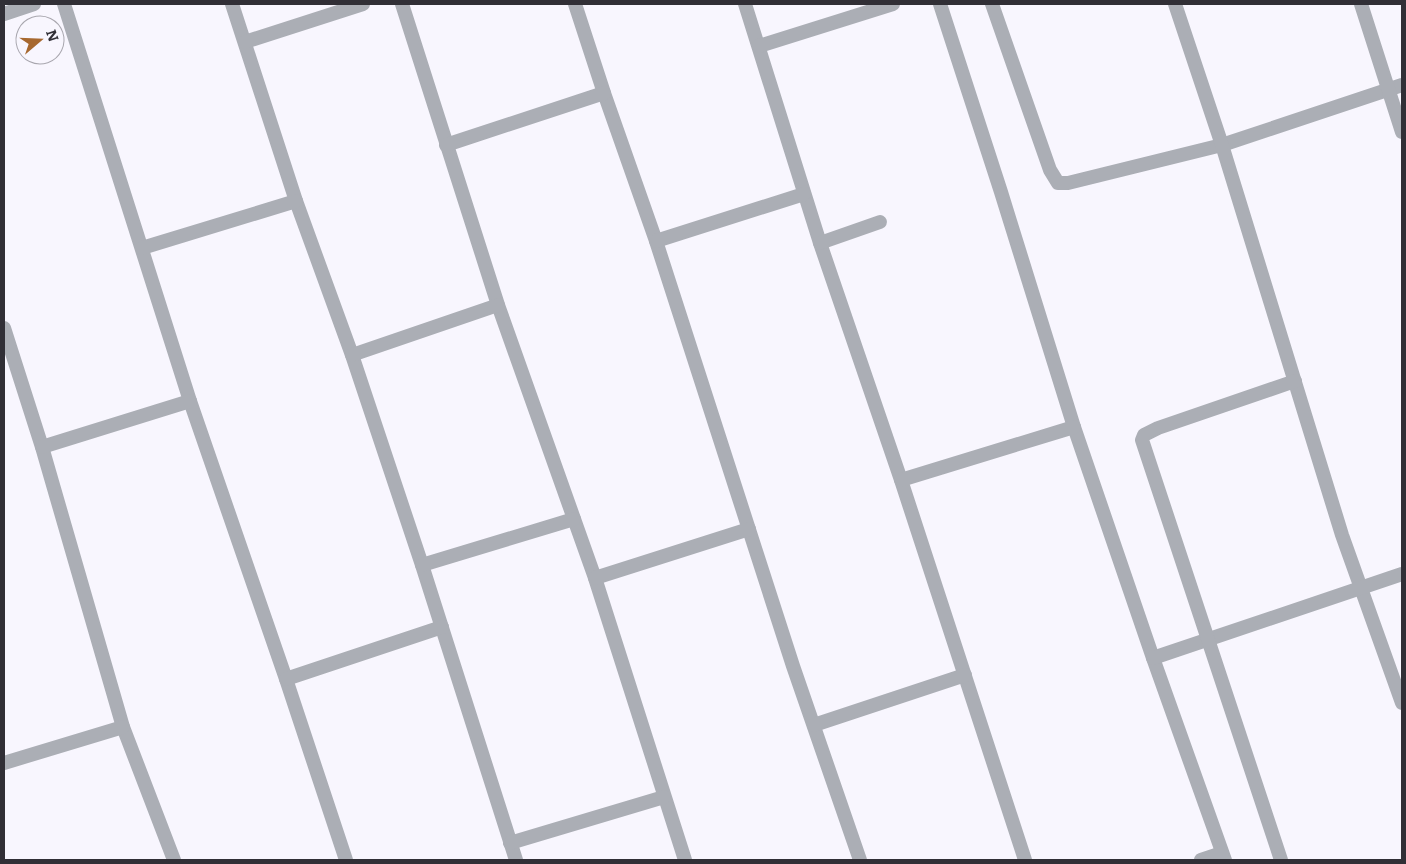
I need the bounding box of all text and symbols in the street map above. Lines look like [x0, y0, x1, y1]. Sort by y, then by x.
north arrow [15, 15, 65, 65]
text: N [42, 27, 65, 44]

